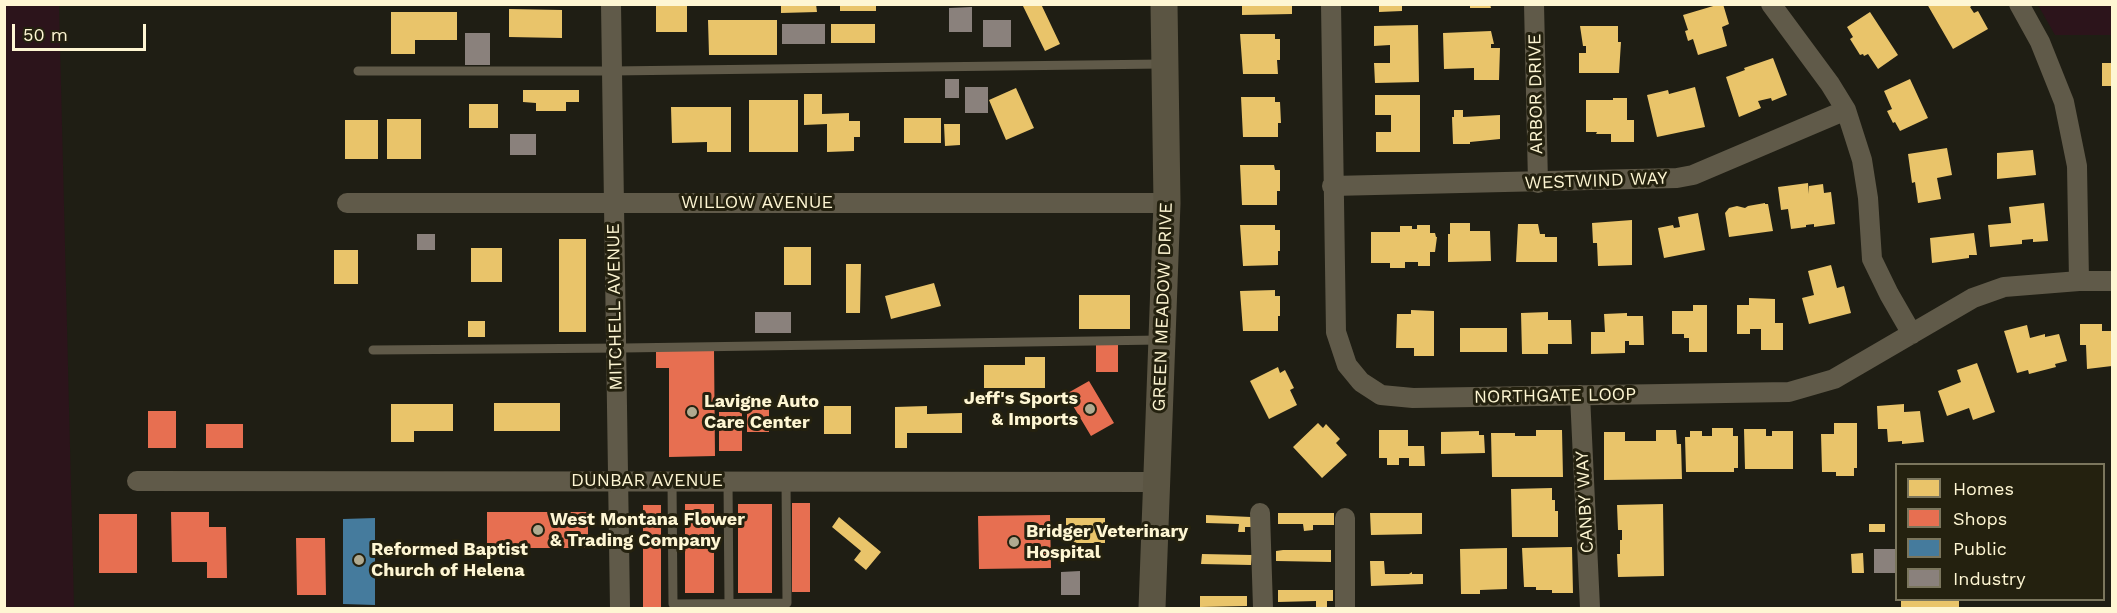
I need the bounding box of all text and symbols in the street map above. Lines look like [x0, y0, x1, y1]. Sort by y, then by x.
scale bar [15, 12, 148, 50]
text: 50 m [23, 24, 68, 45]
street label: ARBOR DRIVE [1524, 34, 1548, 154]
street label: WESTWIND WAY [1524, 168, 1668, 194]
street label: WILLOW AVENUE [681, 192, 833, 214]
street label: GREEN MEADOW DRIVE [1149, 202, 1177, 412]
street label: MITCHELL AVENUE [603, 223, 627, 391]
street label: NORTHGATE LOOP [1474, 384, 1636, 408]
place label: Jeff's Sports & Imports [964, 388, 1078, 430]
place label: Lavigne Auto Care Center [704, 391, 819, 434]
marker: Jeff's Sports & Imports [1083, 402, 1097, 416]
marker: Lavigne Auto Care Center [685, 405, 699, 419]
street label: CANBY WAY [1572, 450, 1598, 554]
legend [1895, 463, 2105, 601]
street label: DUNBAR AVENUE [571, 470, 723, 492]
text: Homes [1953, 478, 2014, 499]
text: Shops [1953, 508, 2007, 529]
place label: West Montana Flower & Trading Company [550, 509, 745, 552]
place label: Bridger Veterinary Hospital [1026, 521, 1188, 564]
marker: West Montana Flower & Trading Company [531, 523, 545, 537]
marker: Bridger Veterinary Hospital [1007, 535, 1021, 549]
text: Public [1953, 538, 2007, 559]
place label: Reformed Baptist Church of Helena [371, 539, 528, 582]
marker: Reformed Baptist Church of Helena [352, 553, 366, 567]
text: Industry [1953, 568, 2025, 589]

